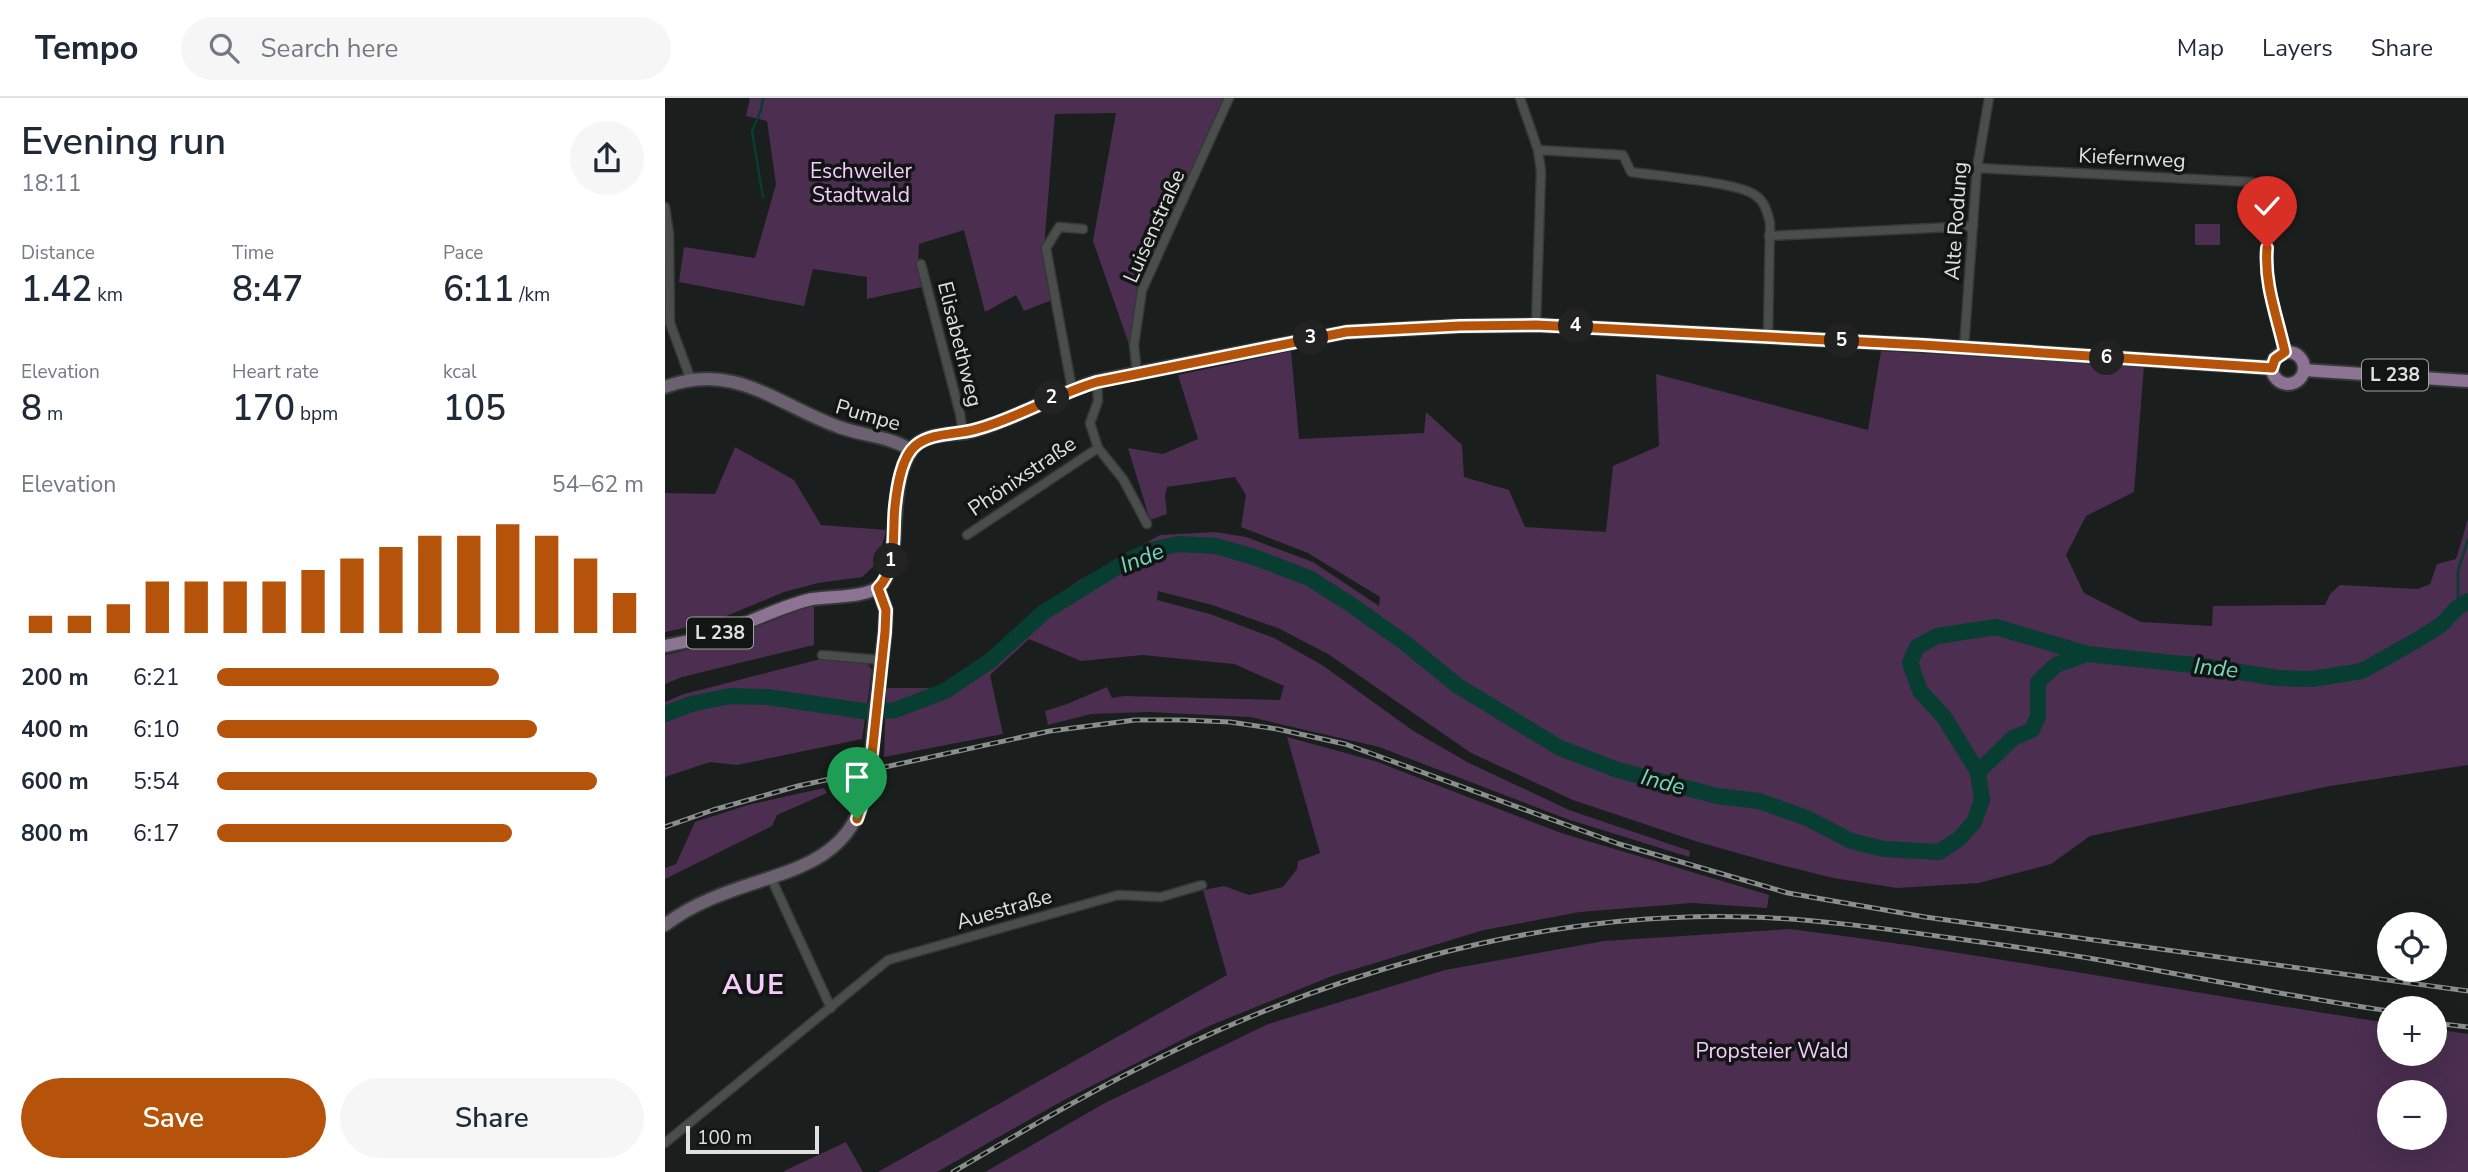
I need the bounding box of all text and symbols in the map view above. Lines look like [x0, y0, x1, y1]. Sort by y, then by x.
search box [181, 17, 671, 80]
text: Tempo [35, 26, 139, 71]
icon: search [205, 29, 243, 67]
text: Search here [261, 31, 398, 66]
text: Map [2177, 32, 2224, 64]
text: Layers [2262, 32, 2333, 64]
text: Share [2371, 32, 2433, 64]
text: Evening run [21, 116, 226, 167]
button: share [570, 121, 644, 195]
street label: Kiefernweg [2078, 141, 2186, 175]
park label: Eschweiler Stadtwald [810, 157, 913, 209]
street label: Alte Rodung [1938, 161, 1974, 281]
street label: Luisenstraße [1117, 165, 1191, 287]
text: 18:11 [21, 168, 81, 199]
pin [2237, 176, 2297, 248]
icon: check [2248, 187, 2286, 225]
text: Distance [21, 240, 95, 266]
text: Time [232, 240, 274, 266]
text: Pace [443, 240, 483, 266]
text: 1.42 [21, 266, 92, 313]
text: 8:47 [232, 266, 303, 313]
text: 6:11 [443, 266, 514, 313]
street label: Elisabethweg [931, 278, 989, 410]
text: km [92, 282, 123, 308]
text: /km [514, 282, 550, 308]
pin: 4 [1559, 308, 1593, 344]
text: 4 [1570, 312, 1581, 338]
pin: 3 [1293, 320, 1329, 356]
text: 3 [1305, 324, 1316, 350]
pin: 5 [1825, 324, 1859, 358]
text: 5 [1836, 327, 1847, 353]
pin: 6 [2089, 341, 2125, 376]
text: 6 [2101, 344, 2112, 370]
text: Elevation [21, 359, 100, 385]
text: Heart rate [232, 359, 319, 385]
text: kcal [443, 359, 477, 385]
road number: L 238 [2362, 360, 2428, 390]
pin: 2 [1035, 380, 1069, 416]
text: 2 [1046, 384, 1057, 410]
text: 8 [21, 385, 42, 432]
text: 170 [232, 385, 295, 432]
text: 105 [443, 385, 506, 432]
street label: Pumpe [832, 392, 904, 438]
text: m [42, 401, 63, 427]
text: bpm [295, 401, 338, 427]
street label: Phönixstraße [963, 430, 1081, 522]
text: Elevation [21, 469, 116, 500]
text: 54–62 m [552, 469, 644, 500]
water label: Inde [1116, 535, 1168, 581]
pin: 1 [873, 544, 909, 578]
text: 1 [885, 547, 896, 573]
road number: L 238 [687, 618, 753, 648]
water label: Inde [2192, 650, 2240, 686]
text: 200 m [21, 662, 89, 693]
text: 6:21 [133, 662, 180, 693]
text: 400 m [21, 714, 89, 745]
text: 6:10 [133, 714, 180, 745]
pin [827, 747, 887, 819]
icon: arrive [838, 758, 876, 796]
water label: Inde [1637, 761, 1689, 803]
text: 600 m [21, 766, 89, 797]
text: 5:54 [133, 766, 180, 797]
text: 800 m [21, 818, 89, 849]
text: 6:17 [133, 818, 180, 849]
street label: Auestraße [953, 882, 1055, 936]
map controls [2377, 912, 2447, 1150]
button: locate [2377, 912, 2447, 982]
district label: AUE [722, 966, 786, 1004]
button: + [2377, 996, 2447, 1066]
park label: Propsteier Wald [1695, 1037, 1849, 1065]
button: Save [21, 1078, 326, 1158]
button: Share [340, 1078, 644, 1158]
button: − [2377, 1080, 2447, 1150]
scale bar [686, 1123, 819, 1155]
text: 100 m [697, 1125, 752, 1151]

